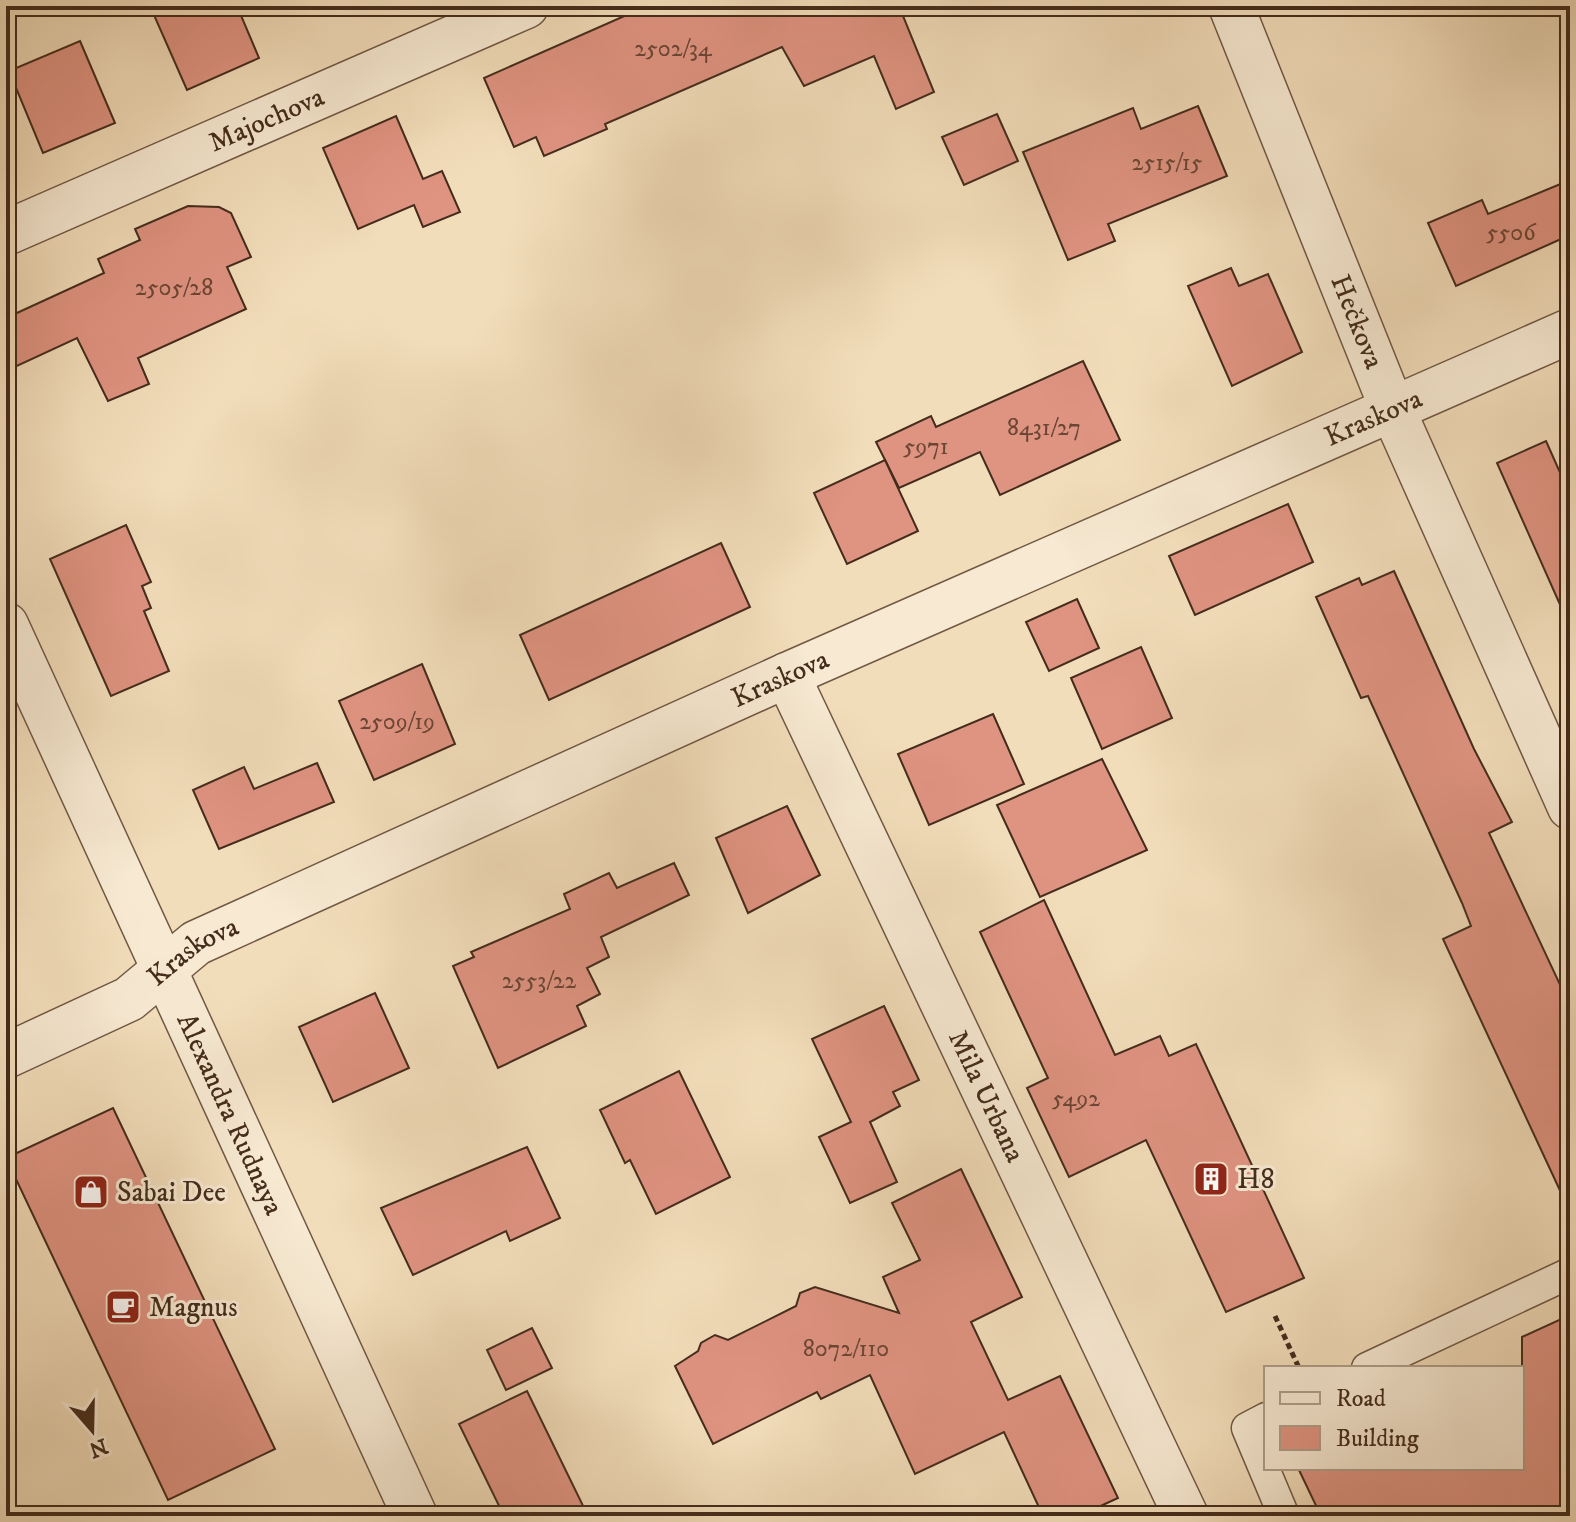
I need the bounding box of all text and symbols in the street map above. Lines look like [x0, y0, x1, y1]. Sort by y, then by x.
house number: 2502/34 [634, 34, 713, 64]
street label: Majochova [203, 79, 329, 160]
house number: 2515/15 [1132, 148, 1202, 178]
house number: 5506 [1486, 218, 1537, 248]
street label: Hečkova [1323, 270, 1392, 374]
house number: 2505/28 [135, 273, 213, 303]
street label: Kraskova [1319, 381, 1427, 454]
house number: 8431/27 [1007, 413, 1081, 443]
house number: 5971 [903, 432, 949, 462]
street label: Kraskova [726, 641, 834, 715]
house number: 2509/19 [359, 707, 435, 737]
street label: Kraskova [140, 909, 244, 994]
house number: 2553/22 [502, 966, 576, 996]
street label: Alexandra Rudnaya [169, 1008, 292, 1220]
street label: Mila Urbana [940, 1024, 1033, 1168]
house number: 5492 [1052, 1084, 1100, 1114]
building icon: H8 [1192, 1160, 1230, 1198]
place label: H8 [1237, 1162, 1275, 1197]
shop icon: Sabai Dee [72, 1173, 110, 1211]
place label: Sabai Dee [117, 1175, 226, 1210]
cafe icon: Magnus [104, 1288, 142, 1326]
place label: Magnus [149, 1290, 237, 1325]
house number: 8072/110 [803, 1334, 889, 1364]
legend [1264, 1366, 1524, 1470]
text: Road [1336, 1384, 1386, 1414]
north arrow [52, 1390, 132, 1470]
text: Building [1336, 1424, 1419, 1454]
text: N [85, 1432, 111, 1463]

